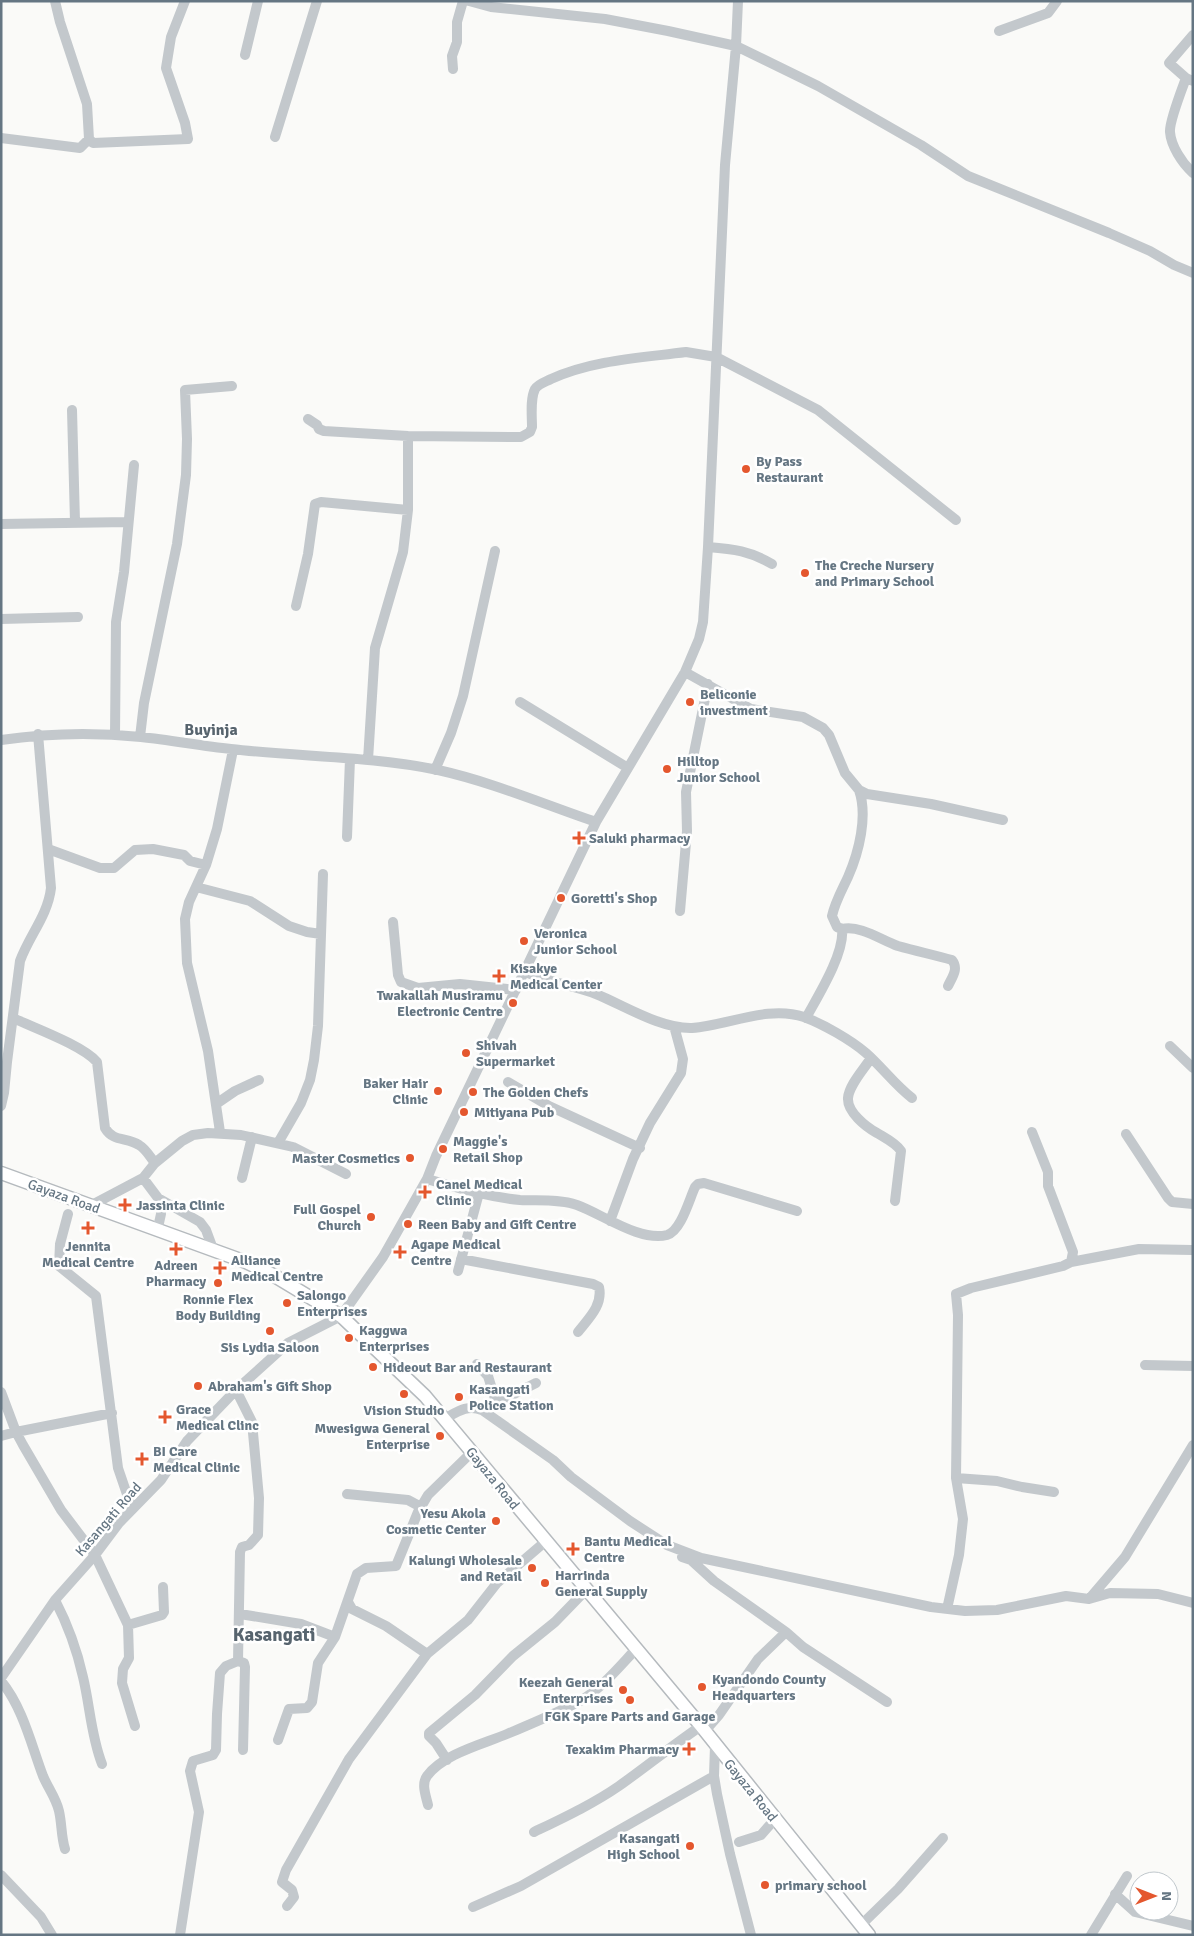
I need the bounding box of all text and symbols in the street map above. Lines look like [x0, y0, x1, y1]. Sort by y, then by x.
place label: By Pass Restaurant [756, 453, 824, 486]
marker: By Pass Restaurant [740, 463, 752, 475]
place label: The Creche Nursery and Primary School [815, 557, 935, 590]
marker: The Creche Nursery and Primary School [799, 567, 811, 579]
place label: Beliconie investment [700, 686, 769, 719]
marker: Beliconie investment [684, 696, 696, 708]
district label: Buyinja [184, 720, 238, 740]
place label: Hilltop Junior School [677, 753, 761, 786]
marker: Hilltop Junior School [661, 763, 673, 775]
place label: Saluki pharmacy [589, 830, 690, 847]
marker: Saluki pharmacy [573, 832, 585, 844]
place label: Goretti's Shop [571, 890, 658, 907]
marker: Goretti's Shop [555, 892, 567, 904]
place label: Veronica Junior School [534, 925, 618, 958]
marker: Veronica Junior School [518, 935, 530, 947]
place label: Kisakye Medical Center [510, 960, 603, 993]
marker: Kisakye Medical Center [492, 969, 506, 983]
place label: Twakallah Musiramu Electronic Centre [377, 987, 503, 1020]
marker: Twakallah Musiramu Electronic Centre [507, 997, 519, 1009]
place label: Shivah Supermarket [476, 1037, 556, 1070]
marker: Shivah Supermarket [460, 1047, 472, 1059]
place label: Baker Hair Clinic [363, 1075, 428, 1108]
place label: The Golden Chefs [483, 1084, 588, 1101]
marker: Baker Hair Clinic [432, 1085, 444, 1097]
marker: The Golden Chefs [467, 1086, 479, 1098]
place label: Mitiyana Pub [474, 1104, 555, 1121]
marker: Mitiyana Pub [458, 1106, 470, 1118]
place label: Maggie's Retail Shop [453, 1133, 523, 1166]
marker: Maggie's Retail Shop [437, 1143, 449, 1155]
place label: Master Cosmetics [292, 1150, 400, 1167]
marker: Master Cosmetics [404, 1152, 416, 1164]
street label: Gayaza Road [25, 1176, 102, 1217]
place label: Canel Medical Clinic [436, 1176, 523, 1209]
marker: Canel Medical Clinic [418, 1185, 432, 1199]
place label: Jassinta Clinic [136, 1197, 225, 1214]
marker: Jassinta Clinic [118, 1198, 132, 1212]
place label: Full Gospel Church [293, 1201, 362, 1234]
marker: Full Gospel Church [365, 1211, 377, 1223]
place label: Reen Baby and Gift Centre [418, 1216, 576, 1233]
marker: Reen Baby and Gift Centre [402, 1218, 414, 1230]
marker: Jennita Medical Centre [81, 1221, 95, 1235]
place label: Agape Medical Centre [411, 1236, 501, 1269]
place label: Jennita Medical Centre [42, 1238, 134, 1271]
marker: Adreen Pharmacy [170, 1243, 182, 1255]
marker: Agape Medical Centre [393, 1245, 407, 1259]
place label: Alliance Medical Centre [231, 1252, 323, 1285]
place label: Adreen Pharmacy [146, 1257, 206, 1290]
marker: Alliance Medical Centre [213, 1261, 227, 1275]
marker: Ronnie Flex Body Building [212, 1277, 224, 1289]
place label: Salongo Enterprises [297, 1287, 367, 1320]
place label: Ronnie Flex Body Building [175, 1291, 261, 1324]
marker: Salongo Enterprises [281, 1297, 293, 1309]
place label: Kaggwa Enterprises [359, 1322, 429, 1355]
marker: Sis Lydia Saloon [264, 1325, 276, 1337]
marker: Kaggwa Enterprises [343, 1332, 355, 1344]
place label: Sis Lydia Saloon [221, 1339, 320, 1356]
place label: Hideout Bar and Restaurant [383, 1359, 552, 1376]
marker: Hideout Bar and Restaurant [367, 1361, 379, 1373]
place label: Abraham's Gift Shop [208, 1378, 332, 1395]
marker: Abraham's Gift Shop [192, 1380, 204, 1392]
place label: Kasangati Police Station [469, 1381, 554, 1414]
marker: Vision Studio [398, 1388, 410, 1400]
marker: Kasangati Police Station [453, 1391, 465, 1403]
place label: Grace Medical Clinc [176, 1401, 259, 1434]
place label: Vision Studio [364, 1402, 444, 1419]
marker: Grace Medical Clinc [158, 1410, 172, 1424]
place label: Mwesigwa General Enterprise [314, 1420, 431, 1453]
marker: Mwesigwa General Enterprise [434, 1430, 446, 1442]
place label: BI Care Medical Clinic [153, 1443, 240, 1476]
street label: Gayaza Road [462, 1444, 523, 1513]
marker: BI Care Medical Clinic [135, 1452, 149, 1466]
street label: Kasangati Road [72, 1479, 145, 1560]
place label: Yesu Akola Cosmetic Center [386, 1505, 486, 1538]
marker: Yesu Akola Cosmetic Center [490, 1515, 502, 1527]
place label: Bantu Medical Centre [584, 1533, 673, 1566]
marker: Bantu Medical Centre [566, 1542, 580, 1556]
place label: Kalungi Wholesale and Retail [409, 1552, 523, 1585]
marker: Kalungi Wholesale and Retail [526, 1562, 538, 1574]
place label: Harrinda General Supply [555, 1567, 648, 1600]
marker: Harrinda General Supply [539, 1577, 551, 1589]
district label: Kasangati [233, 1623, 315, 1647]
place label: Kyandondo County Headquarters [712, 1671, 826, 1704]
place label: Keezah General Enterprises [519, 1674, 614, 1707]
marker: Kyandondo County Headquarters [696, 1681, 708, 1693]
marker: Keezah General Enterprises [617, 1684, 629, 1696]
marker: FGK Spare Parts and Garage [624, 1694, 636, 1706]
place label: FGK Spare Parts and Garage [545, 1708, 715, 1725]
place label: Texakim Pharmacy [566, 1741, 679, 1758]
marker: Texakim Pharmacy [683, 1743, 695, 1755]
street label: Gayaza Road [720, 1756, 781, 1825]
place label: Kasangati High School [607, 1830, 681, 1863]
marker: Kasangati High School [684, 1840, 696, 1852]
north arrow [1129, 1871, 1179, 1921]
place label: primary school [775, 1877, 867, 1894]
marker: primary school [759, 1879, 771, 1891]
text: N [1158, 1891, 1175, 1901]

